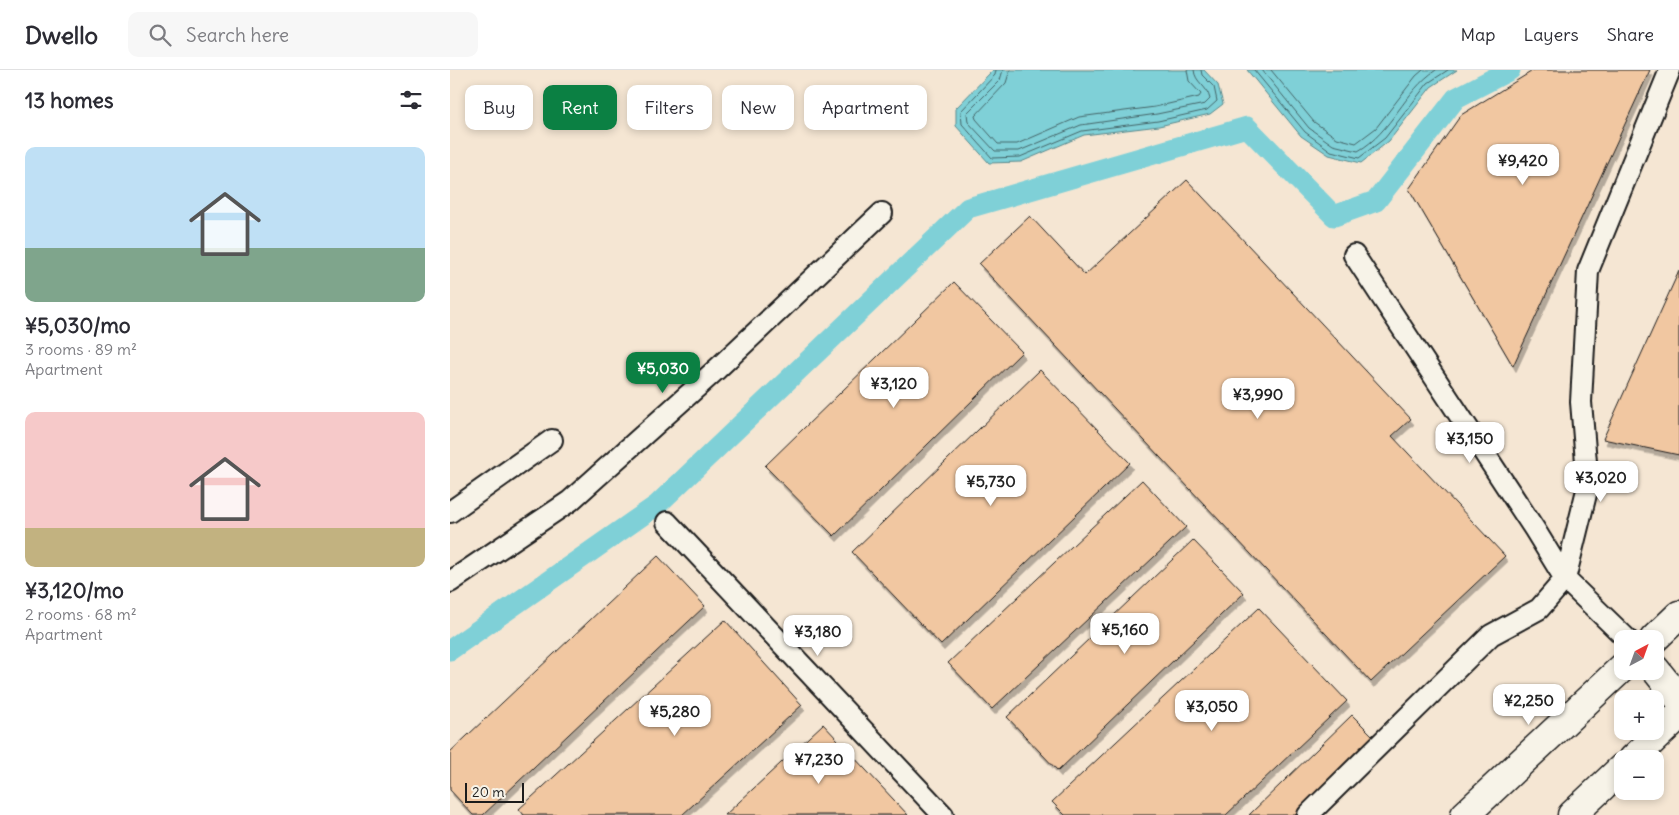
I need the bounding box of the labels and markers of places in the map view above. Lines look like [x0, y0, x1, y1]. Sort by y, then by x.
pin: ¥9,420 [1482, 144, 1564, 186]
pin: ¥5,030 [622, 352, 704, 394]
pin: ¥3,120 [853, 366, 935, 409]
pin: ¥3,990 [1217, 378, 1299, 420]
pin: ¥3,150 [1429, 422, 1511, 464]
pin: ¥3,020 [1560, 460, 1642, 503]
pin: ¥5,730 [950, 464, 1032, 507]
pin: ¥5,160 [1084, 612, 1166, 655]
pin: ¥3,180 [777, 614, 859, 657]
pin: ¥2,250 [1488, 684, 1570, 726]
pin: ¥3,050 [1171, 690, 1253, 732]
pin: ¥5,280 [634, 694, 716, 737]
pin: ¥7,230 [778, 742, 860, 785]

